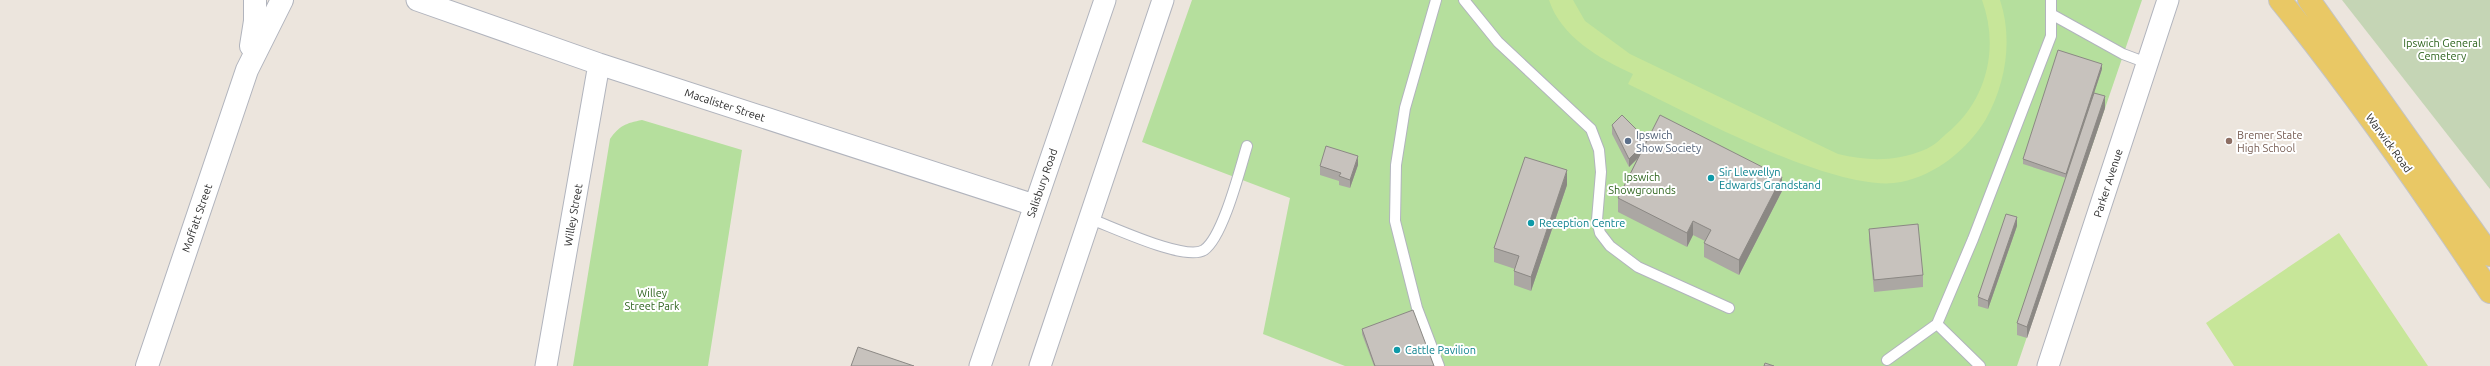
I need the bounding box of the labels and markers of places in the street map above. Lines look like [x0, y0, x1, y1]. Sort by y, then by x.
place label: Ipswich Show Society [1636, 129, 1702, 154]
place label: Bremer State High School [2237, 129, 2303, 154]
marker: Ipswich Show Society [1623, 136, 1633, 146]
marker: Bremer State High School [2224, 136, 2234, 146]
place label: Sir Llewellyn Edwards Grandstand [1719, 166, 1821, 191]
marker: Sir Llewellyn Edwards Grandstand [1706, 173, 1716, 183]
place label: Reception Centre [1539, 217, 1625, 229]
marker: Reception Centre [1526, 218, 1536, 228]
place label: Cattle Pavilion [1405, 344, 1476, 356]
marker: Cattle Pavilion [1392, 345, 1402, 355]

